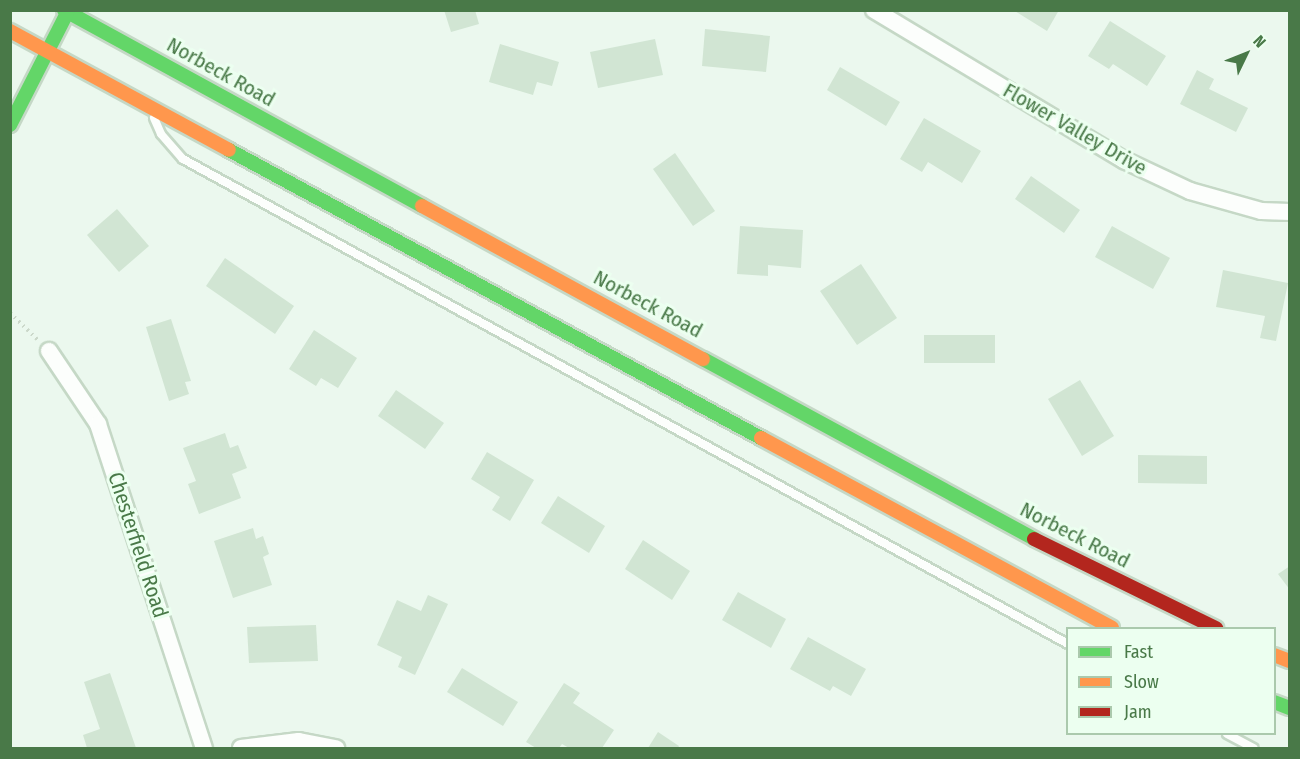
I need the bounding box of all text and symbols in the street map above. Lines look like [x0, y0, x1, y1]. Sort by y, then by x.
north arrow [1216, 24, 1276, 84]
text: N [1249, 31, 1270, 51]
street label: Norbeck Road [162, 32, 280, 112]
street label: Flower Valley Drive [999, 78, 1151, 180]
street label: Norbeck Road [589, 265, 707, 343]
street label: Chesterfield Road [103, 469, 173, 621]
street label: Norbeck Road [1016, 497, 1134, 573]
legend [1066, 627, 1276, 735]
text: Fast [1124, 641, 1153, 663]
text: Slow [1124, 671, 1159, 693]
text: Jam [1124, 701, 1152, 723]

